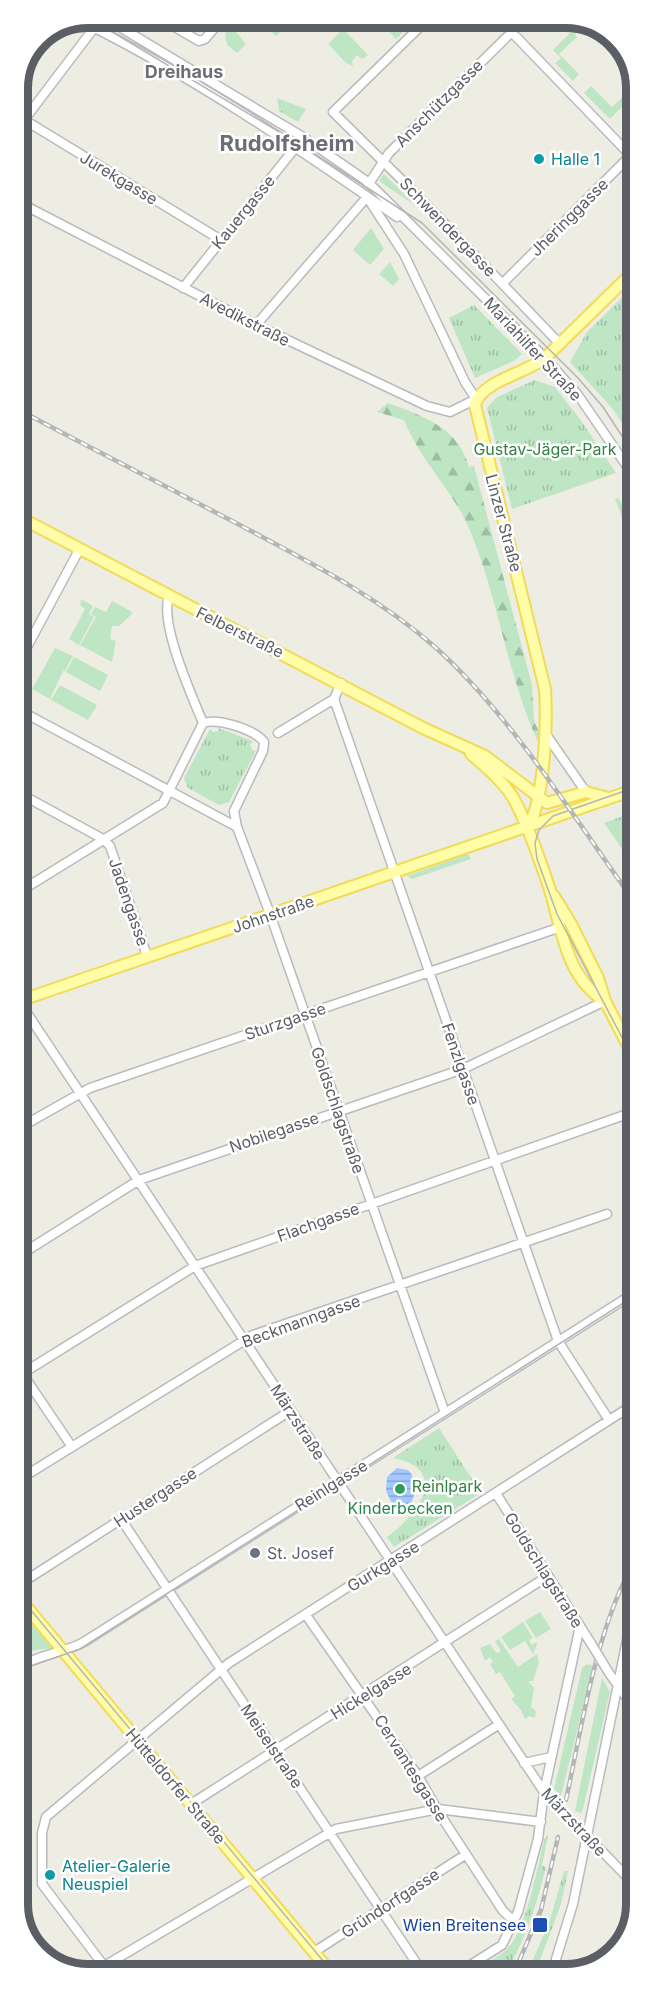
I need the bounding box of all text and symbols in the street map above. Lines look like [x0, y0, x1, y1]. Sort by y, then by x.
street label: Anschützgasse [391, 55, 487, 151]
district label: Dreihaus [145, 61, 223, 82]
district label: Rudolfsheim [220, 130, 355, 156]
street label: Jurekgasse [77, 147, 161, 209]
place label: Halle 1 [551, 149, 600, 169]
marker: Halle 1 [532, 152, 546, 166]
street label: Kauergasse [207, 171, 279, 253]
street label: Schwendergasse [396, 173, 500, 281]
street label: Jheringgasse [526, 174, 612, 260]
street label: Avedikstraße [197, 288, 293, 350]
street label: Mariahilfer Straße [480, 293, 586, 405]
park label: Gustav-Jäger-Park [473, 439, 617, 459]
street label: Linzer Straße [481, 472, 527, 574]
street label: Felberstraße [193, 602, 287, 662]
street label: Jadengasse [105, 855, 153, 949]
street label: Johnstraße [229, 891, 317, 937]
street label: Sturzgasse [242, 998, 328, 1044]
street label: Fenzlgasse [438, 1020, 484, 1108]
street label: Goldschlagstraße [307, 1044, 369, 1176]
street label: Nobilegasse [227, 1107, 321, 1157]
street label: Flachgasse [274, 1198, 362, 1246]
street label: Beckmanngasse [239, 1290, 363, 1352]
street label: Märzstraße [266, 1380, 330, 1464]
street label: Reinlgasse [291, 1455, 371, 1515]
street label: Hustergasse [110, 1463, 200, 1531]
park label: Reinlpark [412, 1476, 483, 1496]
marker: Kinderbecken [393, 1482, 407, 1496]
place label: Kinderbecken [347, 1498, 453, 1518]
street label: Goldschlagstraße [500, 1508, 588, 1632]
street label: Gurkgasse [343, 1536, 423, 1596]
place label: St. Josef [267, 1543, 334, 1563]
marker: St. Josef [248, 1546, 262, 1560]
street label: Hickelgasse [327, 1658, 415, 1724]
street label: Meiselstraße [237, 1700, 307, 1792]
street label: Cervantesgasse [370, 1711, 452, 1825]
street label: Hütteldorfer Straße [122, 1724, 230, 1848]
street label: Märzstraße [537, 1784, 611, 1860]
place label: Atelier-Galerie Neuspiel [62, 1856, 171, 1894]
street label: Gründorfgasse [337, 1864, 443, 1942]
marker: Atelier-Galerie Neuspiel [43, 1868, 57, 1882]
place label: Wien Breitensee [403, 1915, 526, 1935]
marker: Wien Breitensee [531, 1916, 549, 1934]

